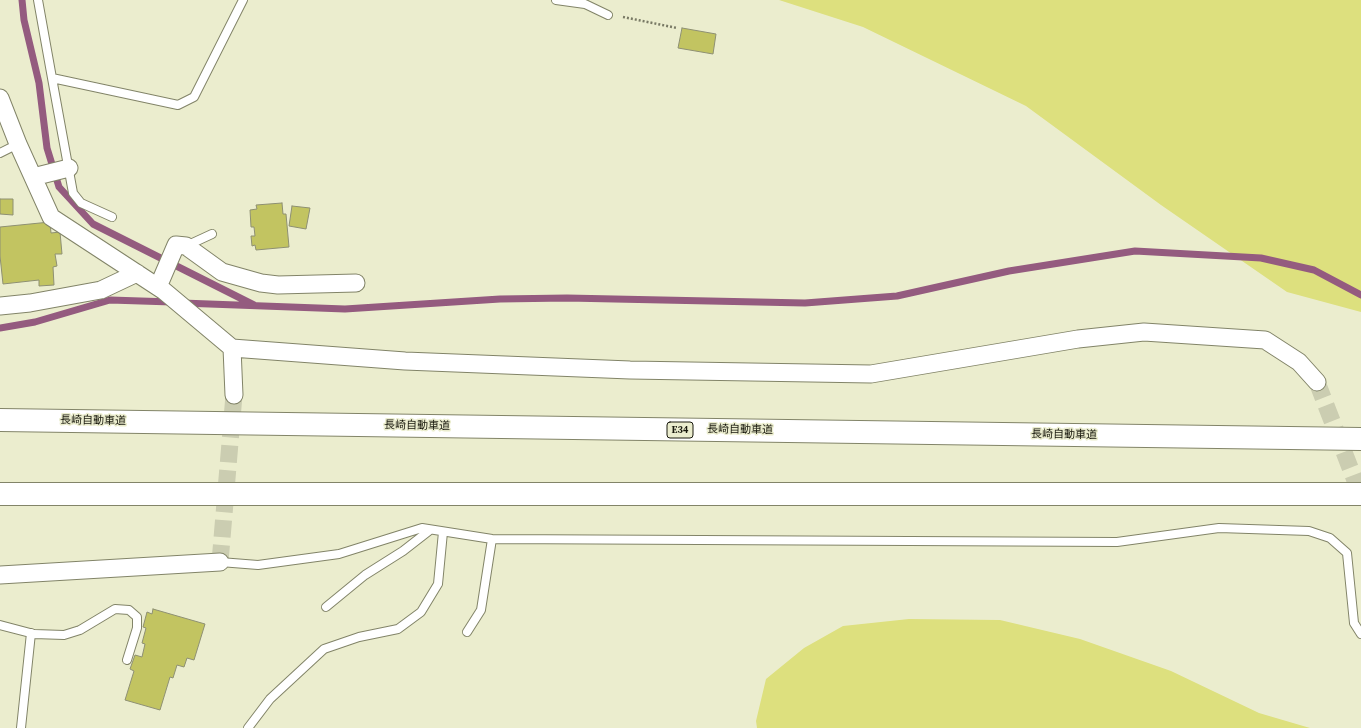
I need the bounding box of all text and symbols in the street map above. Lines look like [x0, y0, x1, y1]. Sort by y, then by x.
street label: 長崎自動車道 [60, 414, 126, 428]
street label: 長崎自動車道 [384, 419, 450, 433]
road number: E34 [667, 422, 693, 438]
street label: 長崎自動車道 [707, 423, 773, 437]
street label: 長崎自動車道 [1031, 428, 1097, 442]

